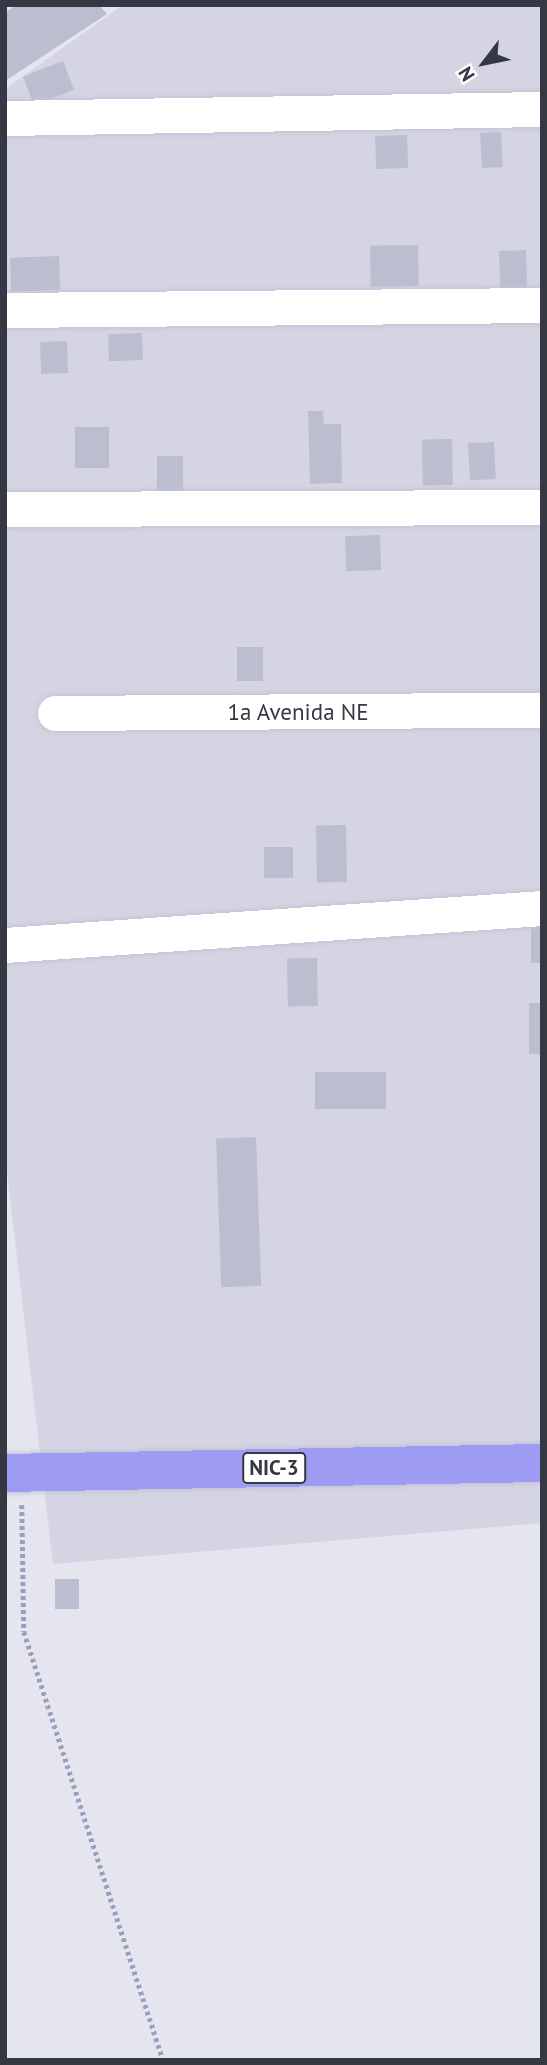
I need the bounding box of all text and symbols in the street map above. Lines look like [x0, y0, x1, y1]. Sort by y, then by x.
north arrow [449, 28, 519, 98]
text: N [453, 62, 480, 86]
street label: 1a Avenida NE [227, 698, 369, 726]
road number: NIC-3 [241, 1450, 307, 1486]

